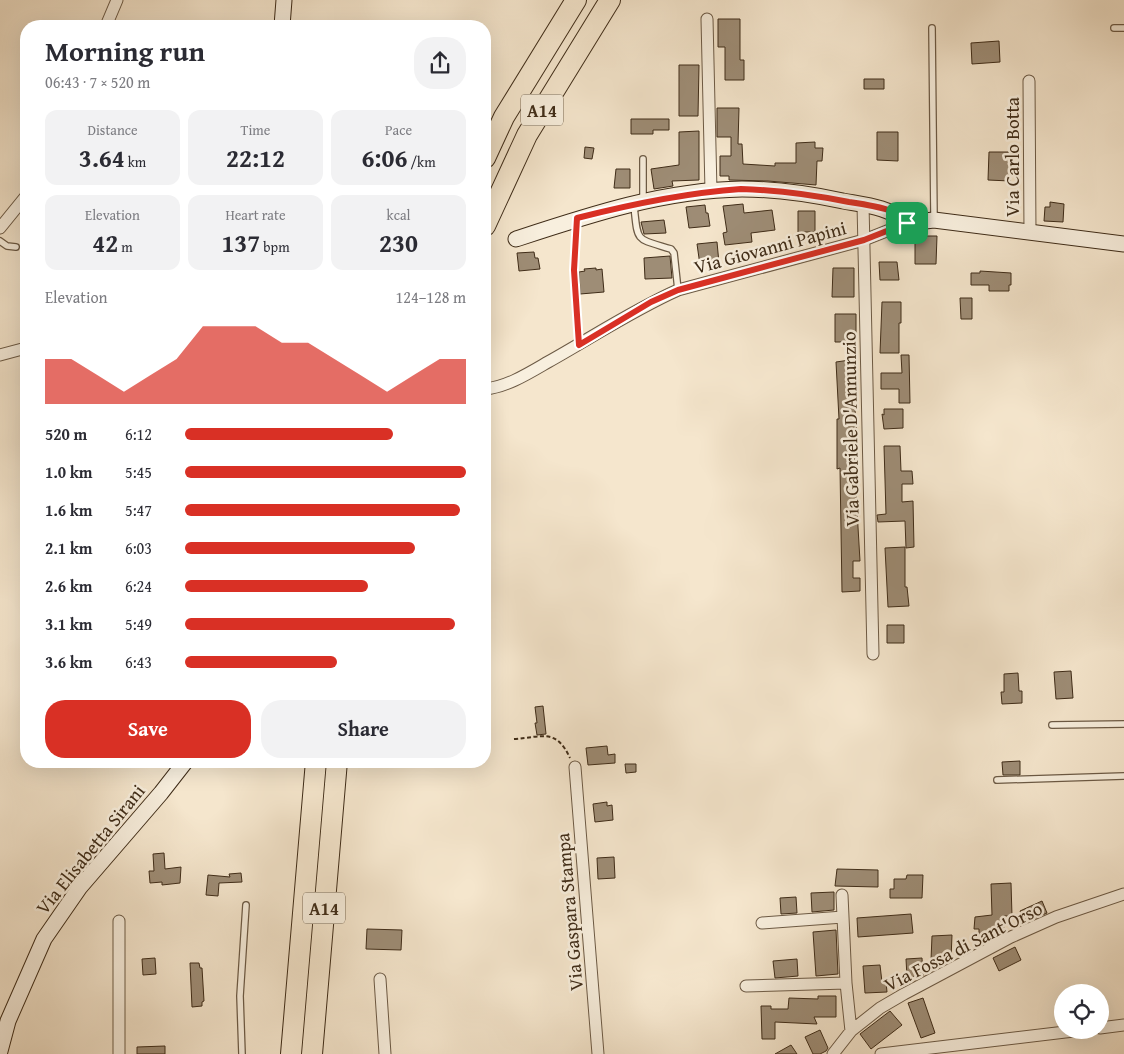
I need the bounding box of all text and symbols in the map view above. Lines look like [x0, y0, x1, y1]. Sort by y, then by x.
text: Morning run [45, 30, 205, 71]
button: share [414, 37, 466, 89]
text: 06:43 · 7 × 520 m [45, 70, 150, 94]
road number: A14 [521, 94, 563, 126]
street label: Via Carlo Botta [998, 97, 1026, 217]
text: Distance [87, 120, 138, 140]
text: Time [241, 120, 270, 140]
text: Pace [385, 120, 412, 140]
text: 3.64 [79, 140, 125, 176]
text: 22:12 [226, 140, 285, 176]
text: 6:06 [361, 140, 407, 176]
text: km [125, 152, 146, 172]
text: /km [407, 152, 436, 172]
pin [886, 202, 928, 244]
text: Elevation [85, 205, 140, 225]
text: Heart rate [225, 205, 286, 225]
text: kcal [387, 205, 410, 225]
icon: arrive [893, 209, 921, 237]
street label: Via Giovanni Papini [691, 213, 849, 281]
text: 42 [92, 225, 118, 261]
text: 137 [221, 225, 260, 261]
text: 230 [379, 225, 418, 261]
text: m [118, 237, 133, 257]
text: bpm [260, 237, 290, 257]
text: Elevation [45, 285, 108, 309]
text: 124–128 m [396, 285, 466, 309]
street label: Via Gabriele D'Annunzio [834, 331, 866, 527]
text: 520 m [45, 422, 87, 446]
text: 6:12 [125, 422, 152, 446]
text: 1.0 km [45, 460, 92, 484]
text: 5:45 [125, 460, 152, 484]
text: 1.6 km [45, 498, 92, 522]
text: 5:47 [125, 498, 152, 522]
text: 2.1 km [45, 536, 92, 560]
text: 6:03 [125, 536, 152, 560]
text: 2.6 km [45, 574, 92, 598]
text: 6:24 [125, 574, 152, 598]
text: 3.1 km [45, 612, 92, 636]
text: 5:49 [125, 612, 152, 636]
text: 3.6 km [45, 650, 92, 674]
text: 6:43 [125, 650, 152, 674]
button: Save [45, 700, 251, 758]
button: Share [261, 700, 466, 758]
street label: Via Elisabetta Sirani [29, 778, 151, 920]
street label: Via Gaspara Stampa [548, 832, 590, 992]
road number: A14 [303, 892, 345, 924]
street label: Via Fossa di Sant'Orso [879, 894, 1047, 998]
map controls [1054, 984, 1109, 1039]
button: locate [1054, 984, 1109, 1039]

